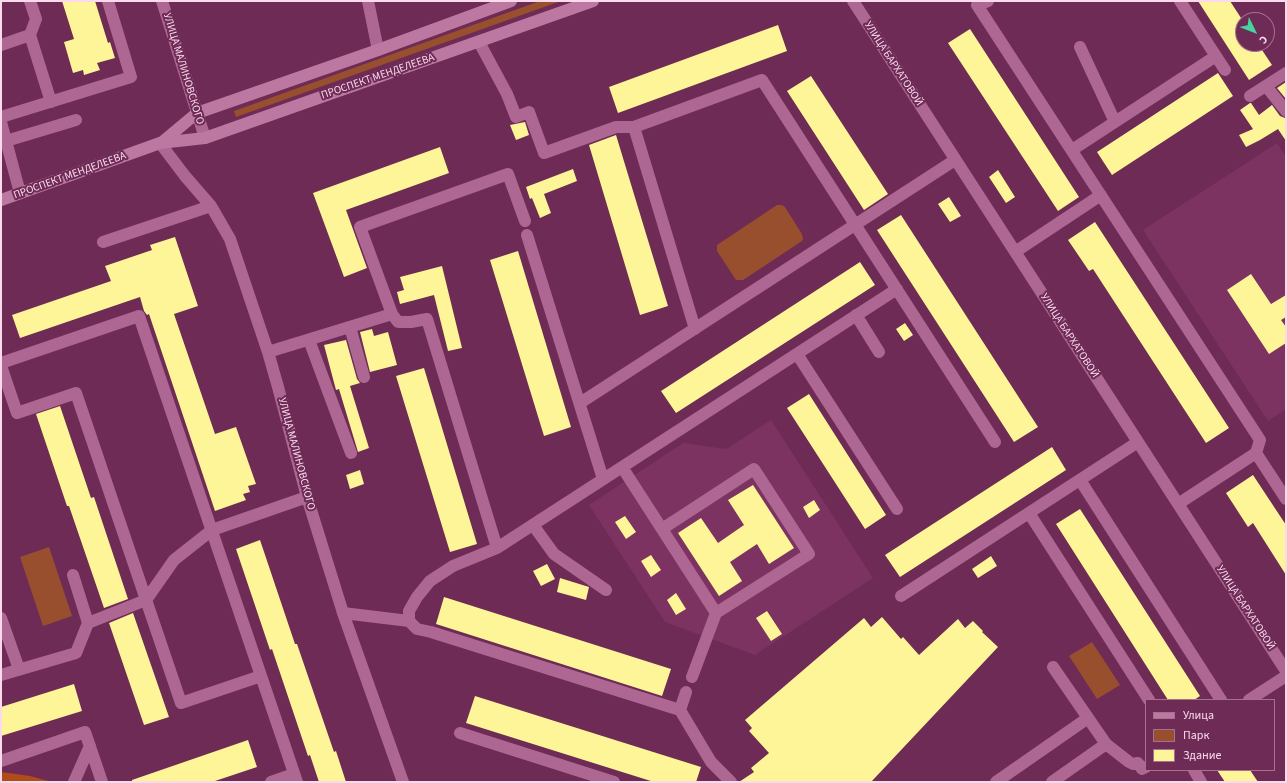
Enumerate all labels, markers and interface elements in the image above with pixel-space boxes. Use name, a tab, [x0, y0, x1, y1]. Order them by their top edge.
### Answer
street label: УЛИЦА МАЛИНОВСКОГО	[160, 12, 206, 126]
north arrow	[1235, 12, 1275, 52]
street label: УЛИЦА БАРХАТОВОЙ	[861, 19, 925, 109]
text: С	[1256, 32, 1271, 47]
street label: ПРОСПЕКТ МЕНДЕЛЕЕВА	[320, 51, 436, 103]
street label: ПРОСПЕКТ МЕНДЕЛЕЕВА	[12, 149, 128, 203]
street label: УЛИЦА БАРХАТОВОЙ	[1037, 291, 1101, 381]
street label: УЛИЦА МАЛИНОВСКОГО	[275, 396, 317, 512]
street label: УЛИЦА БАРХАТОВОЙ	[1213, 563, 1277, 653]
legend	[1145, 699, 1275, 771]
text: Улица	[1183, 707, 1214, 724]
text: Парк	[1183, 727, 1209, 744]
text: Здание	[1183, 747, 1222, 764]

